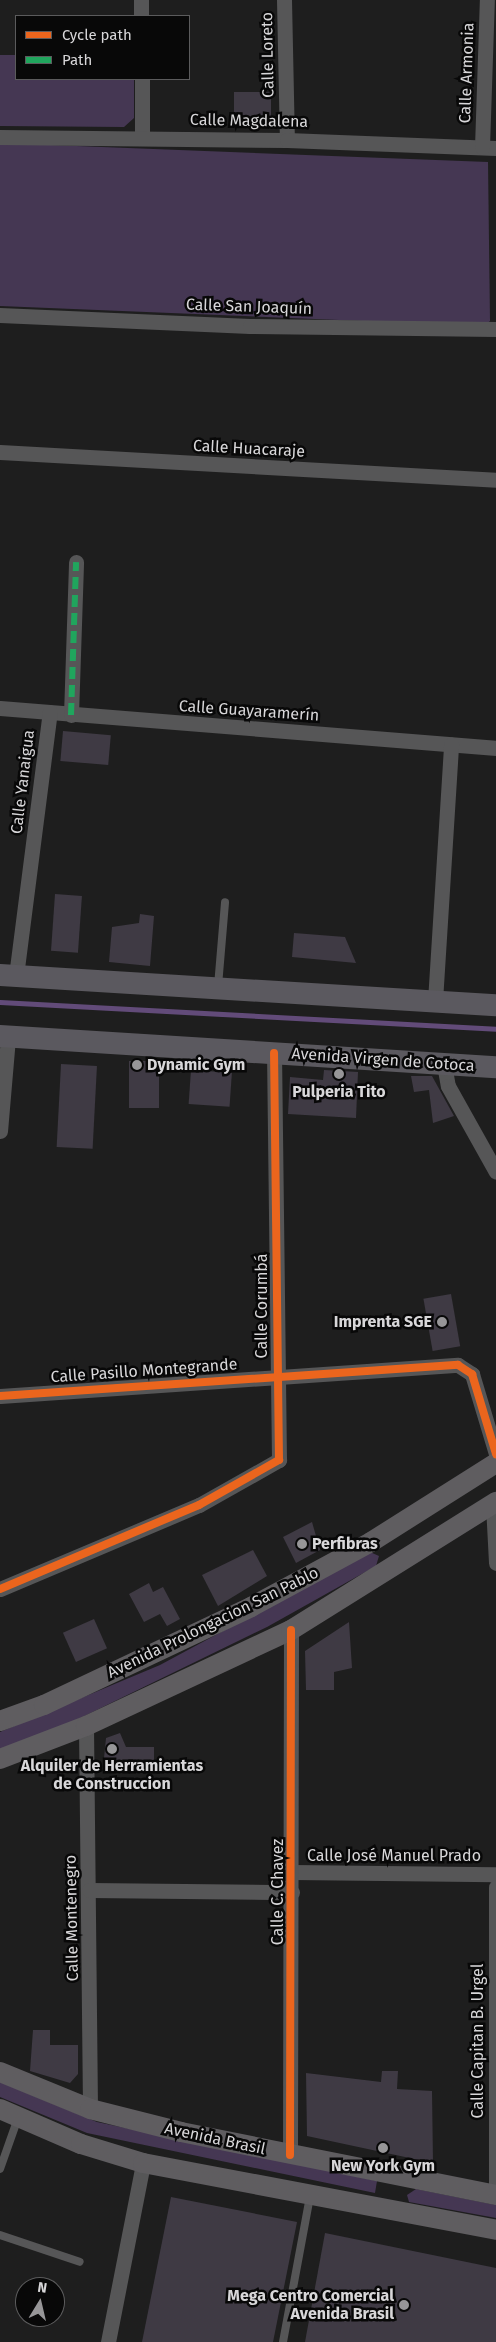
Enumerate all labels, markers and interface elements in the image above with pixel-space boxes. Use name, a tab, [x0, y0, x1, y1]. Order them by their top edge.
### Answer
street label: Calle Loreto	[258, 12, 278, 98]
legend	[15, 15, 190, 80]
street label: Calle Armonia	[456, 22, 478, 124]
text: Cycle path	[62, 26, 132, 44]
text: Path	[62, 51, 92, 69]
street label: Calle Magdalena	[190, 110, 308, 132]
street label: Calle San Joaquín	[186, 295, 312, 319]
street label: Calle Huacaraje	[193, 436, 305, 462]
street label: Calle Guayaramerín	[178, 697, 320, 725]
street label: Calle Yanaigua	[7, 729, 39, 835]
street label: Avenida Virgen de Cotoca	[291, 1044, 475, 1076]
place label: Dynamic Gym	[147, 1055, 245, 1075]
marker: Dynamic Gym	[131, 1059, 143, 1071]
marker: Pulperia Tito	[333, 1068, 345, 1080]
place label: Pulperia Tito	[292, 1082, 386, 1102]
street label: Calle Corumbá	[252, 1254, 272, 1358]
place label: Imprenta SGE	[334, 1312, 432, 1332]
marker: Imprenta SGE	[436, 1316, 448, 1328]
street label: Calle Pasillo Montegrande	[50, 1355, 238, 1387]
place label: Perfibras	[312, 1534, 378, 1554]
marker: Perfibras	[296, 1538, 308, 1550]
street label: Avenida Prolongacion San Pablo	[104, 1563, 322, 1683]
marker: Alquiler de Herramientas de Construccion	[106, 1743, 118, 1755]
place label: Alquiler de Herramientas de Construccion	[21, 1756, 203, 1794]
street label: Calle C. Chavez	[268, 1839, 288, 1945]
street label: Calle José Manuel Prado	[307, 1846, 481, 1866]
street label: Calle Montenegro	[61, 1855, 83, 1981]
street label: Calle Capitan B. Urgel	[468, 1964, 488, 2118]
street label: Avenida Brasil	[163, 2119, 267, 2159]
marker: New York Gym	[377, 2142, 389, 2154]
place label: New York Gym	[331, 2156, 435, 2176]
north arrow	[15, 2277, 65, 2327]
text: N	[36, 2279, 48, 2297]
place label: Mega Centro Comercial Avenida Brasil	[227, 2286, 394, 2324]
marker: Mega Centro Comercial Avenida Brasil	[398, 2299, 410, 2311]

